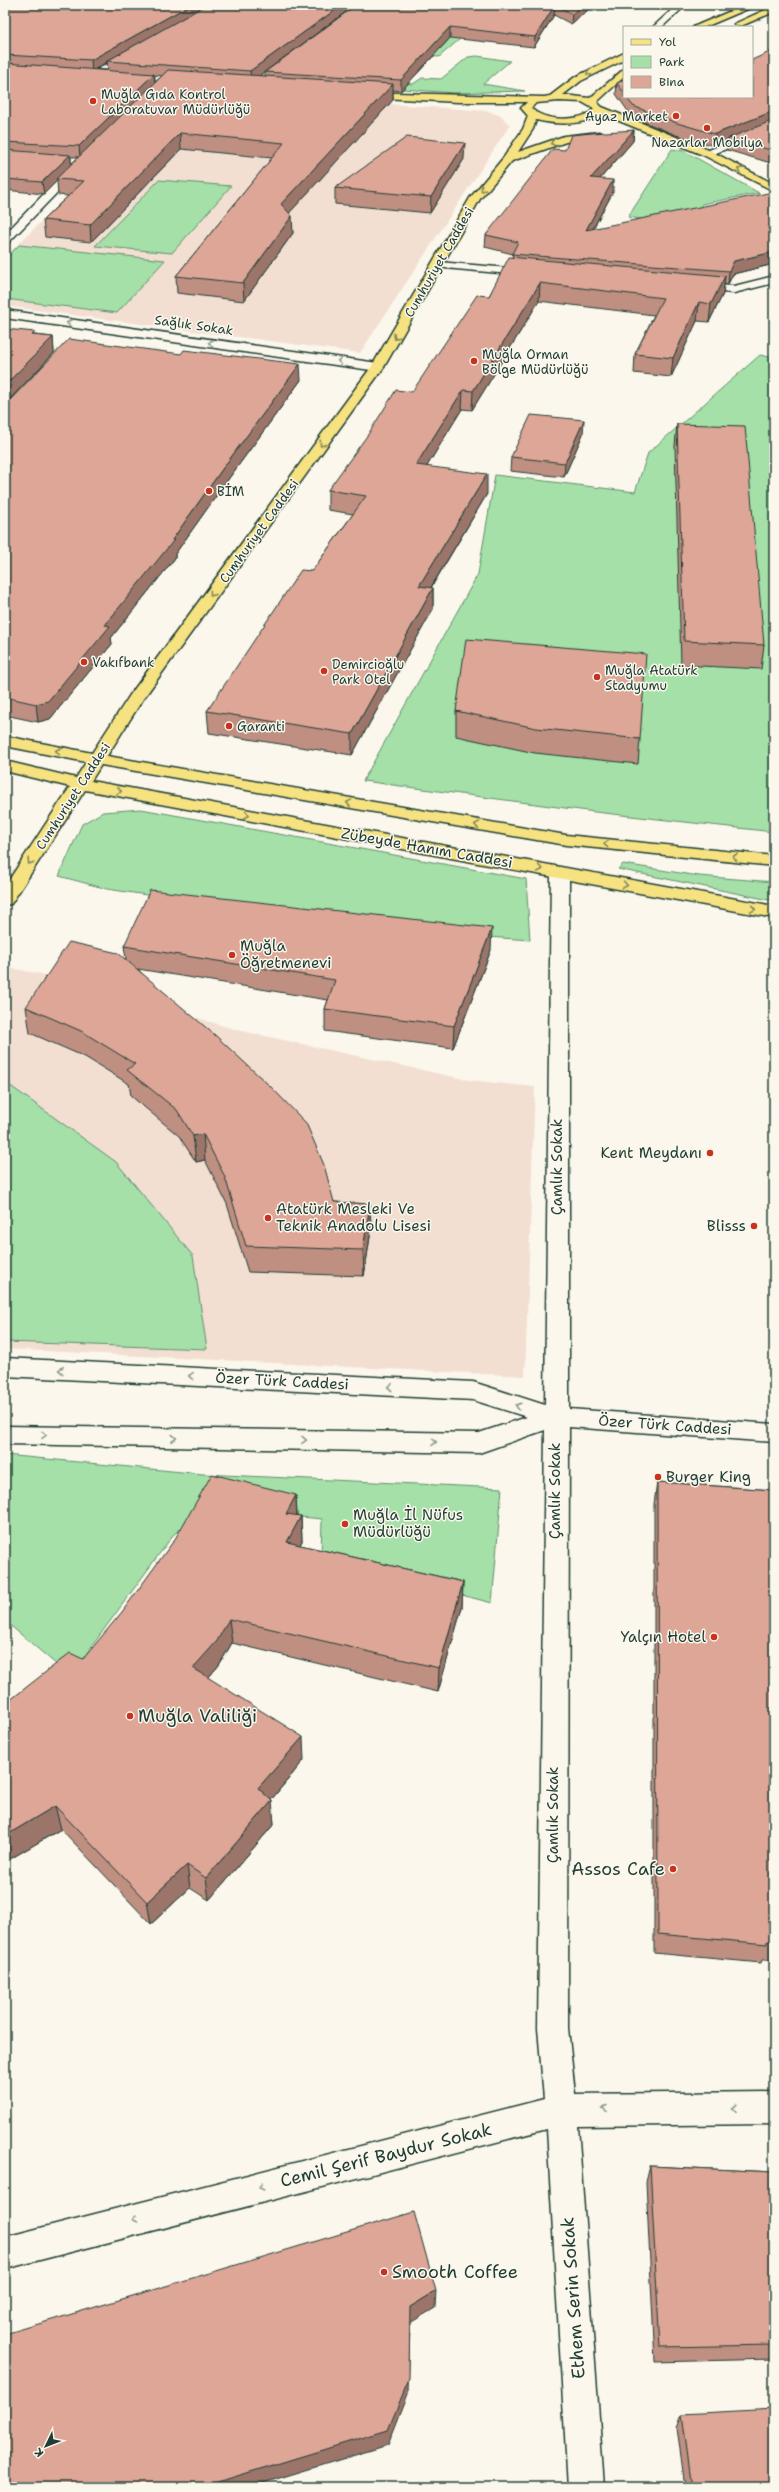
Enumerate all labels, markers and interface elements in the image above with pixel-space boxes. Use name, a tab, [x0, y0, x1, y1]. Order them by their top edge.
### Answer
legend	[623, 26, 753, 98]
text: Yol	[659, 34, 676, 50]
text: Park	[659, 54, 685, 70]
one-way arrow	[586, 69, 593, 76]
text: Bina	[659, 74, 685, 90]
place label: Muğla Gıda Kontrol Laboratuvar Müdürlüğü	[101, 86, 250, 118]
marker: Muğla Gıda Kontrol Laboratuvar Müdürlüğü	[88, 96, 98, 106]
place label: Ayaz Market	[585, 108, 668, 125]
marker: Ayaz Market	[671, 111, 681, 121]
marker: Nazarlar Mobilya	[702, 123, 712, 133]
place label: Nazarlar Mobilya	[651, 134, 763, 151]
one-way arrow	[549, 139, 556, 147]
one-way arrow	[736, 167, 744, 175]
one-way arrow	[481, 184, 488, 191]
street label: Cumhuriyet Caddesi	[400, 204, 478, 320]
street label: Sağlık Sokak	[153, 311, 235, 339]
one-way arrow	[66, 319, 72, 328]
one-way arrow	[393, 333, 401, 340]
one-way arrow	[208, 339, 214, 348]
place label: Muğla Orman Bölge Müdürlüğü	[482, 346, 589, 378]
marker: Muğla Orman Bölge Müdürlüğü	[469, 356, 479, 366]
one-way arrow	[337, 357, 343, 366]
one-way arrow	[320, 439, 327, 446]
street label: Cumhuriyet Caddesi	[215, 476, 303, 586]
place label: BİM	[217, 483, 245, 500]
marker: BİM	[204, 486, 214, 496]
one-way arrow	[210, 589, 217, 596]
place label: Vakıfbank	[92, 654, 154, 671]
place label: Demircioğlu Park Otel	[332, 656, 404, 688]
marker: Vakıfbank	[79, 657, 89, 667]
place label: Muğla Atatürk Stadyumu	[605, 662, 698, 694]
marker: Demircioğlu Park Otel	[319, 666, 329, 676]
marker: Muğla Atatürk Stadyumu	[592, 672, 602, 682]
place label: Garanti	[237, 718, 285, 735]
marker: Garanti	[224, 721, 234, 731]
street label: Cumhuriyet Caddesi	[32, 739, 114, 853]
one-way arrow	[55, 747, 61, 756]
one-way arrow	[116, 786, 122, 795]
one-way arrow	[346, 799, 352, 808]
one-way arrow	[244, 810, 250, 819]
one-way arrow	[474, 821, 480, 830]
street label: Zübeyde Hanım Caddesi	[340, 823, 514, 873]
one-way arrow	[603, 840, 609, 849]
one-way arrow	[732, 853, 738, 862]
one-way arrow	[27, 858, 35, 865]
one-way arrow	[537, 864, 543, 873]
one-way arrow	[622, 880, 629, 889]
one-way arrow	[750, 904, 756, 912]
place label: Muğla Öğretmenevi	[240, 936, 331, 973]
marker: Muğla Öğretmenevi	[227, 950, 237, 960]
street label: Çamlık Sokak	[547, 1119, 567, 1215]
place label: Kent Meydanı	[600, 1143, 702, 1163]
marker: Kent Meydanı	[705, 1148, 715, 1158]
place label: Atatürk Mesleki Ve Teknik Anadolu Lisesi	[276, 1199, 431, 1236]
marker: Atatürk Mesleki Ve Teknik Anadolu Lisesi	[263, 1213, 273, 1223]
place label: Blisss	[707, 1216, 746, 1236]
marker: Blisss	[749, 1221, 759, 1231]
one-way arrow	[58, 1365, 64, 1374]
street label: Özer Türk Caddesi	[215, 1368, 349, 1394]
one-way arrow	[188, 1372, 194, 1381]
one-way arrow	[387, 1383, 393, 1391]
one-way arrow	[515, 1402, 522, 1411]
street label: Özer Türk Caddesi	[598, 1410, 732, 1440]
one-way arrow	[41, 1431, 47, 1439]
one-way arrow	[171, 1433, 177, 1442]
one-way arrow	[301, 1436, 307, 1444]
one-way arrow	[431, 1438, 437, 1446]
street label: Çamlık Sokak	[545, 1443, 565, 1539]
place label: Burger King	[666, 1467, 751, 1487]
marker: Burger King	[653, 1472, 663, 1482]
place label: Muğla İl Nüfus Müdürlüğü	[353, 1505, 463, 1542]
marker: Muğla İl Nüfus Müdürlüğü	[340, 1519, 350, 1529]
place label: Yalçın Hotel	[621, 1627, 706, 1647]
marker: Yalçın Hotel	[709, 1632, 719, 1642]
place label: Muğla Valiliği	[138, 1704, 257, 1728]
marker: Muğla Valiliği	[125, 1711, 135, 1721]
street label: Çamlık Sokak	[543, 1767, 563, 1863]
place label: Assos Cafe	[571, 1857, 665, 1881]
marker: Assos Cafe	[668, 1864, 678, 1874]
one-way arrow	[732, 2104, 738, 2112]
one-way arrow	[602, 2105, 608, 2113]
street label: Cemil Şerif Baydur Sokak	[278, 2117, 494, 2193]
one-way arrow	[258, 2182, 265, 2191]
one-way arrow	[132, 2214, 139, 2223]
street label: Ethem Serin Sokak	[555, 2216, 591, 2380]
place label: Smooth Coffee	[392, 2260, 518, 2284]
marker: Smooth Coffee	[379, 2267, 389, 2277]
north arrow	[26, 2426, 66, 2466]
text: K	[31, 2444, 47, 2460]

